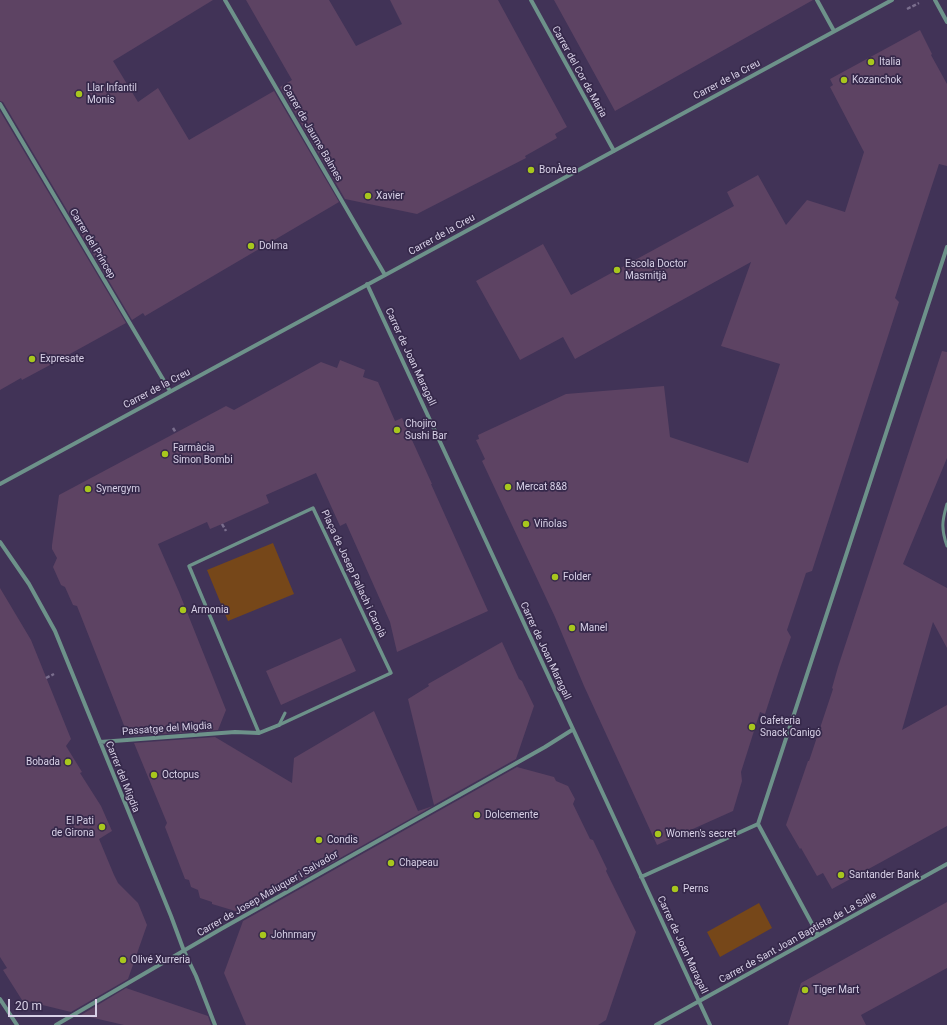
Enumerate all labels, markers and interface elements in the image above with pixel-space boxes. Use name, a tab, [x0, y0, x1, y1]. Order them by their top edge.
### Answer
street label: Carrer del Cor de Maria	[549, 24, 609, 120]
place label: Italia	[879, 56, 901, 68]
street label: Carrer de la Creu	[691, 57, 763, 103]
marker: Italia	[866, 57, 876, 67]
place label: Kozanchok	[852, 74, 901, 86]
marker: Kozanchok	[839, 75, 849, 85]
place label: Llar Infantil Monis	[87, 82, 137, 106]
street label: Carrer de Jaume Balmes	[279, 83, 345, 183]
marker: Llar Infantil Monis	[74, 89, 84, 99]
place label: BonÀrea	[539, 164, 577, 176]
marker: BonÀrea	[526, 165, 536, 175]
place label: Xavier	[376, 190, 404, 202]
marker: Xavier	[363, 191, 373, 201]
street label: Carrer del Príncep	[66, 207, 118, 281]
street label: Carrer de la Creu	[407, 212, 477, 258]
place label: Dolma	[259, 240, 288, 252]
marker: Dolma	[246, 241, 256, 251]
place label: Escola Doctor Masmitjà	[625, 258, 687, 282]
marker: Escola Doctor Masmitjà	[612, 265, 622, 275]
street label: Carrer de Joan Maragall	[382, 306, 438, 408]
place label: Expresate	[40, 353, 84, 365]
marker: Expresate	[27, 354, 37, 364]
street label: Carrer de la Creu	[121, 366, 193, 412]
place label: Chojiro Sushi Bar	[405, 418, 447, 442]
marker: Chojiro Sushi Bar	[392, 425, 402, 435]
place label: Farmàcia Simon Bombi	[173, 442, 233, 466]
marker: Farmàcia Simon Bombi	[160, 449, 170, 459]
place label: Mercat 8&8	[516, 481, 567, 493]
marker: Mercat 8&8	[503, 482, 513, 492]
place label: Synergym	[96, 483, 140, 495]
marker: Synergym	[83, 484, 93, 494]
street label: Plaça de Josep Pallach i Carolà	[318, 508, 388, 640]
place label: Viñolas	[534, 518, 567, 530]
marker: Viñolas	[521, 519, 531, 529]
place label: Folder	[563, 571, 591, 583]
marker: Folder	[550, 572, 560, 582]
street label: Carrer de Joan Maragall	[517, 600, 573, 702]
place label: Armonia	[191, 604, 229, 616]
marker: Armonia	[178, 605, 188, 615]
place label: Manel	[580, 622, 607, 634]
marker: Manel	[567, 623, 577, 633]
place label: Cafeteria Snack Canigó	[760, 715, 821, 738]
street label: Passatge del Migdia	[122, 720, 212, 738]
marker: Cafeteria Snack Canigó	[747, 722, 757, 732]
street label: Carrer del Migdia	[102, 740, 142, 814]
place label: Bobada	[26, 756, 60, 768]
marker: Bobada	[63, 757, 73, 767]
place label: Octopus	[162, 769, 199, 781]
marker: Octopus	[149, 770, 159, 780]
place label: Dolcemente	[485, 809, 538, 821]
marker: Dolcemente	[472, 810, 482, 820]
place label: El Pati de Girona	[51, 815, 94, 838]
marker: El Pati de Girona	[97, 822, 107, 832]
place label: Women's secret	[666, 828, 736, 840]
marker: Women's secret	[653, 829, 663, 839]
place label: Condis	[327, 834, 358, 846]
marker: Condis	[314, 835, 324, 845]
street label: Carrer de Josep Maluquer i Salvador	[195, 849, 341, 939]
place label: Chapeau	[399, 857, 438, 869]
marker: Chapeau	[386, 858, 396, 868]
place label: Santander Bank	[849, 869, 919, 881]
marker: Santander Bank	[836, 870, 846, 880]
place label: Perns	[683, 883, 709, 895]
marker: Perns	[670, 884, 680, 894]
street label: Carrer de Sant Joan Baptista de La Salle	[717, 890, 879, 986]
street label: Carrer de Joan Maragall	[654, 894, 710, 996]
place label: Johnmary	[271, 929, 316, 941]
marker: Johnmary	[258, 930, 268, 940]
place label: Olivé Xurreria	[131, 954, 190, 966]
marker: Olivé Xurreria	[118, 955, 128, 965]
place label: Tiger Mart	[813, 984, 859, 996]
marker: Tiger Mart	[800, 985, 810, 995]
scale bar	[10, 991, 99, 1017]
text: 20 m	[15, 999, 42, 1013]

